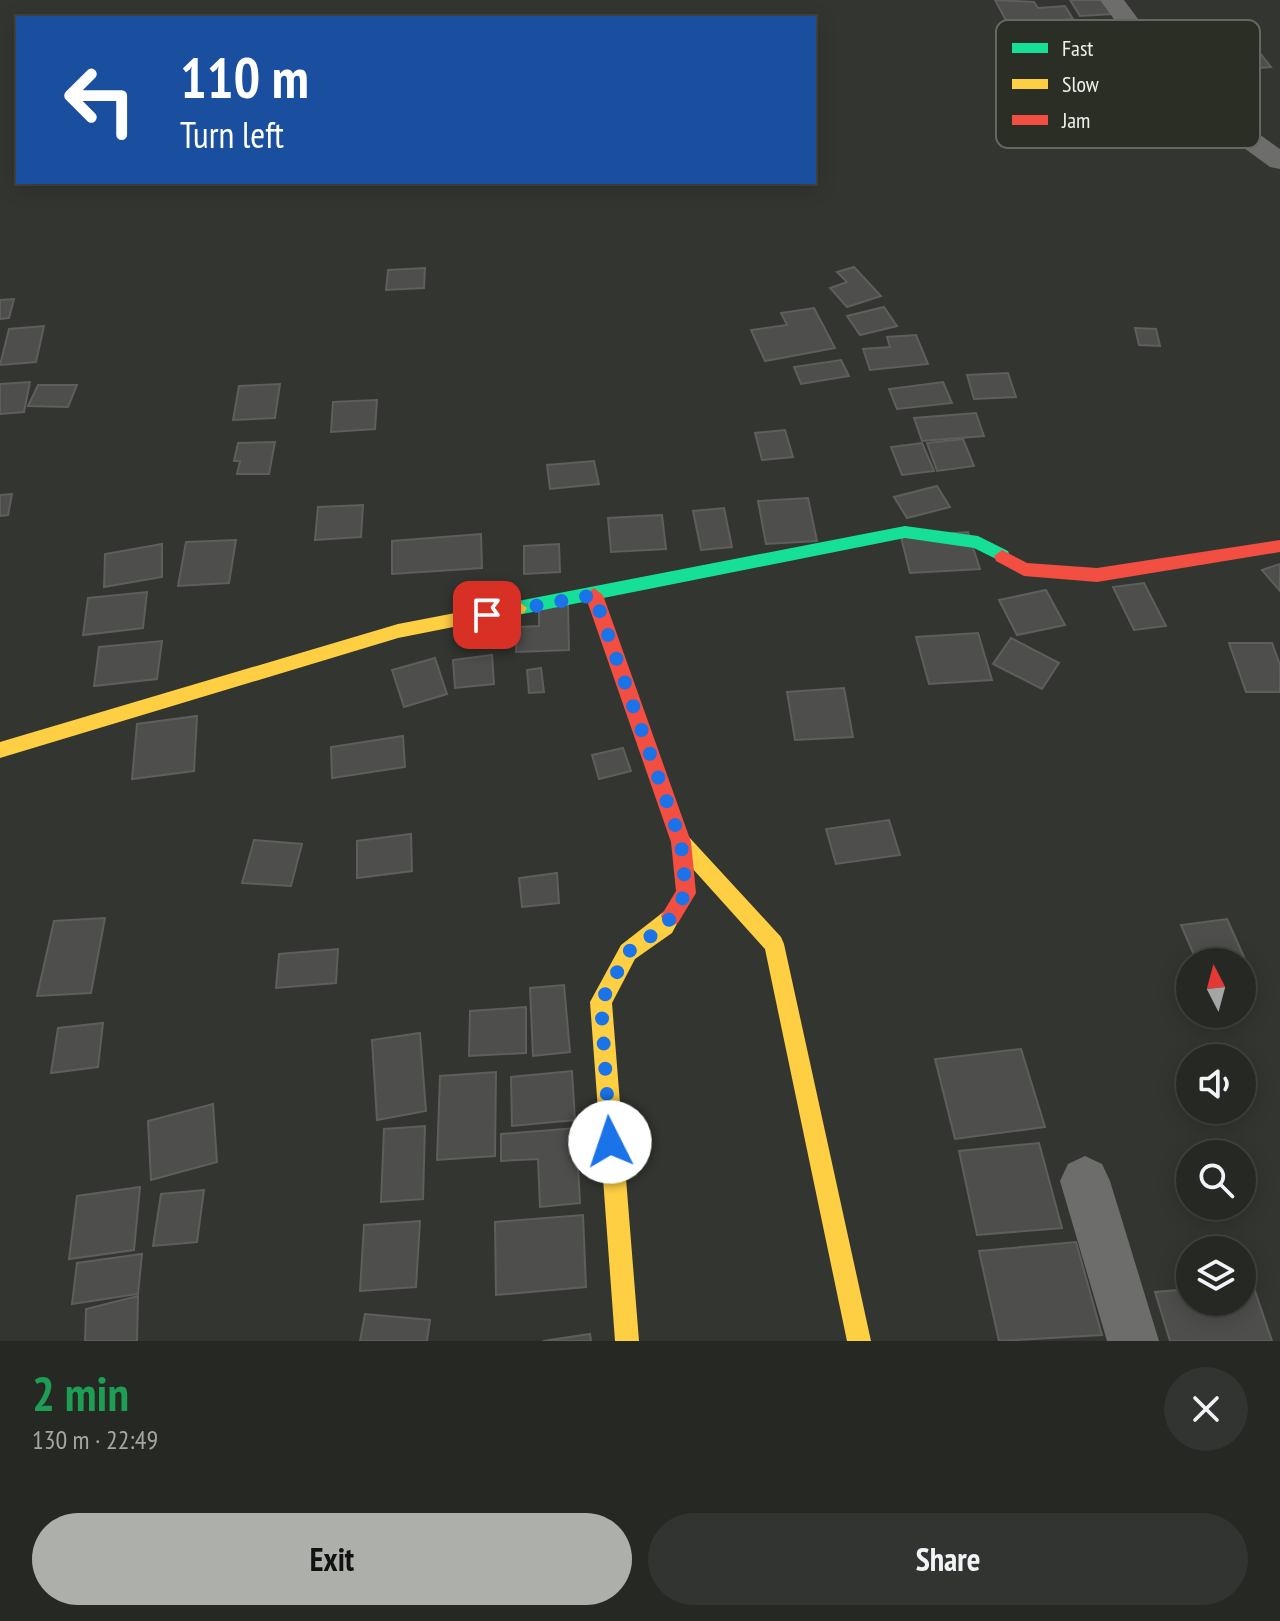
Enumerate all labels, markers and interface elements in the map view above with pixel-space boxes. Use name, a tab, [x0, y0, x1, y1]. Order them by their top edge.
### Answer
legend	[996, 20, 1260, 148]
text: Fast	[1062, 34, 1093, 62]
text: 110 m	[180, 41, 309, 113]
icon: left	[48, 48, 152, 152]
text: Slow	[1062, 70, 1099, 98]
text: Jam	[1061, 106, 1090, 134]
text: Turn left	[180, 111, 284, 158]
pin	[453, 581, 521, 649]
icon: arrive	[465, 593, 509, 637]
north arrow	[1176, 948, 1256, 1028]
map controls	[1176, 948, 1256, 1316]
button: sound	[1176, 1044, 1256, 1124]
position arrow	[568, 1100, 652, 1184]
button: search	[1176, 1140, 1256, 1220]
button: layers	[1176, 1236, 1256, 1316]
text: 2 min	[32, 1362, 129, 1424]
button: close	[1164, 1367, 1248, 1451]
text: 130 m · 22:49	[32, 1423, 158, 1456]
button: Exit	[32, 1513, 632, 1605]
button: Share	[648, 1513, 1248, 1605]

